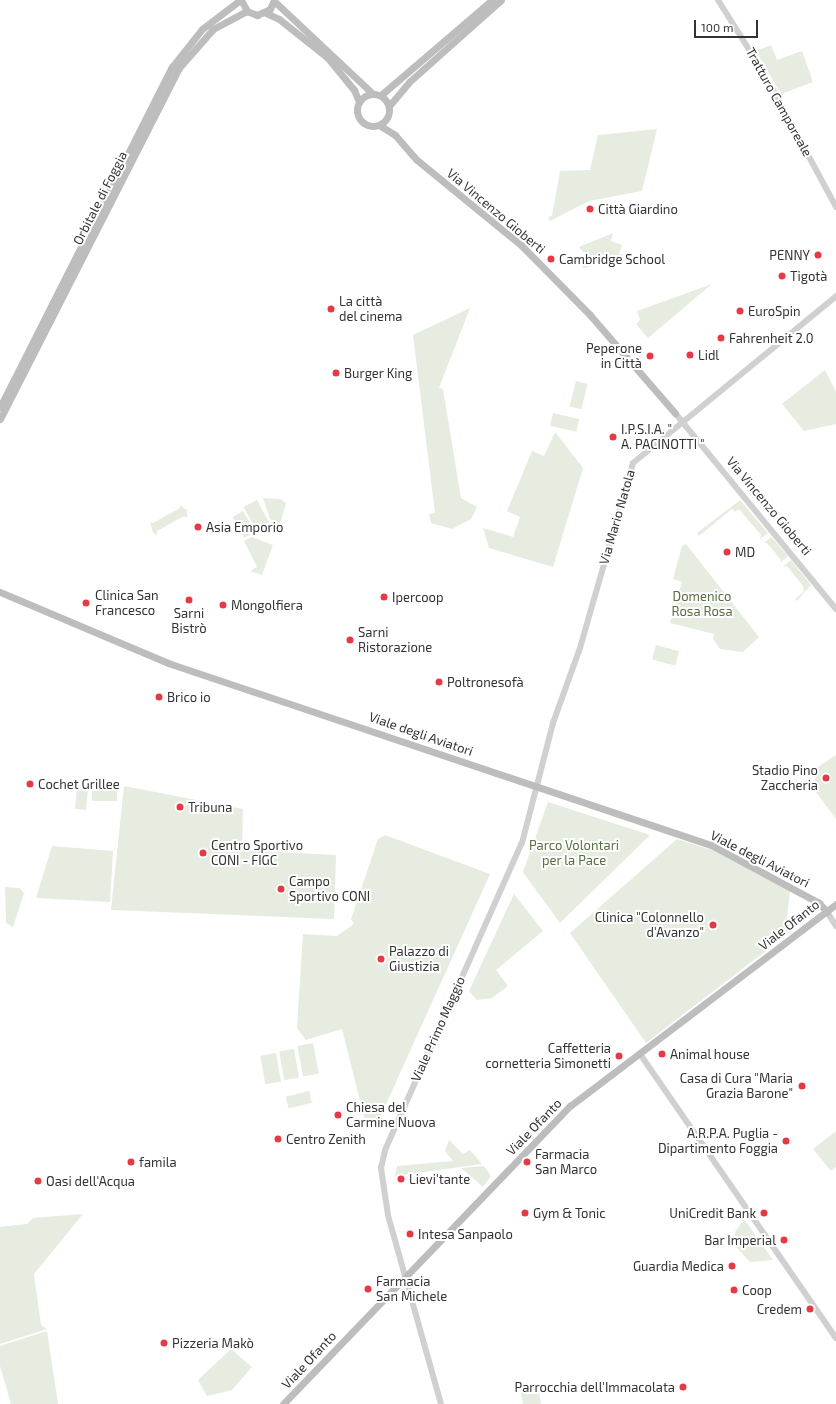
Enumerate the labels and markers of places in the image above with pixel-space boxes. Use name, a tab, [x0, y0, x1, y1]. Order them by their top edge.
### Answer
place label: Città Giardino	[598, 201, 678, 217]
marker: Città Giardino	[585, 204, 595, 214]
place label: PENNY	[769, 247, 810, 263]
marker: PENNY	[813, 250, 823, 260]
place label: Cambridge School	[559, 251, 665, 267]
marker: Cambridge School	[546, 254, 556, 264]
place label: Tigotà	[790, 268, 827, 284]
marker: Tigotà	[777, 271, 787, 281]
place label: La città del cinema	[339, 294, 403, 325]
place label: EuroSpin	[748, 303, 801, 319]
marker: La città del cinema	[326, 304, 336, 314]
marker: EuroSpin	[735, 306, 745, 316]
place label: Fahrenheit 2.0	[729, 330, 814, 346]
marker: Fahrenheit 2.0	[716, 333, 726, 343]
place label: Peperone in Città	[586, 341, 642, 372]
place label: Lidl	[698, 347, 719, 363]
marker: Lidl	[685, 350, 695, 360]
marker: Peperone in Città	[645, 351, 655, 361]
place label: Burger King	[344, 365, 413, 381]
marker: Burger King	[331, 368, 341, 378]
place label: I.P.S.I.A. " A. PACINOTTI "	[621, 422, 705, 453]
marker: I.P.S.I.A. " A. PACINOTTI "	[608, 432, 618, 442]
place label: Asia Emporio	[206, 519, 283, 535]
marker: Asia Emporio	[193, 522, 203, 532]
place label: MD	[735, 544, 755, 560]
marker: MD	[722, 547, 732, 557]
place label: Clinica San Francesco	[95, 588, 159, 619]
place label: Ipercoop	[392, 589, 444, 605]
marker: Ipercoop	[379, 592, 389, 602]
marker: Sarni Bistrò	[184, 595, 194, 605]
marker: Clinica San Francesco	[80, 597, 92, 609]
place label: Mongolfiera	[231, 597, 303, 613]
marker: Mongolfiera	[218, 600, 228, 610]
place label: Sarni Bistrò	[171, 606, 207, 637]
place label: Sarni Ristorazione	[358, 625, 432, 656]
marker: Sarni Ristorazione	[345, 635, 355, 645]
place label: Poltronesofà	[447, 674, 524, 690]
marker: Poltronesofà	[434, 677, 444, 687]
place label: Brico io	[167, 689, 211, 705]
marker: Brico io	[154, 692, 164, 702]
place label: Stadio Pino Zaccheria	[752, 763, 818, 794]
marker: Stadio Pino Zaccheria	[821, 773, 831, 783]
place label: Cochet Grillee	[38, 776, 120, 792]
marker: Cochet Grillee	[25, 779, 35, 789]
place label: Tribuna	[188, 799, 232, 815]
marker: Tribuna	[175, 802, 185, 812]
place label: Centro Sportivo CONI - FIGC	[211, 838, 303, 869]
marker: Centro Sportivo CONI - FIGC	[198, 848, 208, 858]
place label: Campo Sportivo CONI	[289, 874, 370, 905]
marker: Campo Sportivo CONI	[276, 884, 286, 894]
place label: Clinica "Colonnello d'Avanzo"	[595, 910, 704, 941]
marker: Clinica "Colonnello d'Avanzo"	[707, 919, 719, 931]
place label: Palazzo di Giustizia	[389, 944, 449, 975]
marker: Palazzo di Giustizia	[376, 954, 386, 964]
place label: Caffetteria cornetteria Simonetti	[485, 1041, 611, 1072]
place label: Animal house	[670, 1046, 750, 1062]
marker: Animal house	[657, 1049, 667, 1059]
marker: Caffetteria cornetteria Simonetti	[614, 1051, 624, 1061]
place label: Casa di Cura "Maria Grazia Barone"	[679, 1071, 793, 1102]
marker: Casa di Cura "Maria Grazia Barone"	[796, 1080, 808, 1092]
place label: Chiesa del Carmine Nuova	[346, 1100, 436, 1131]
marker: Chiesa del Carmine Nuova	[333, 1110, 343, 1120]
place label: A.R.P.A. Puglia - Dipartimento Foggia	[658, 1126, 778, 1157]
place label: Centro Zenith	[286, 1131, 366, 1147]
marker: Centro Zenith	[273, 1134, 283, 1144]
marker: A.R.P.A. Puglia - Dipartimento Foggia	[781, 1136, 791, 1146]
place label: Farmacia San Marco	[535, 1147, 597, 1178]
place label: famila	[139, 1154, 177, 1170]
marker: famila	[126, 1157, 136, 1167]
marker: Farmacia San Marco	[522, 1157, 532, 1167]
place label: Lievi'tante	[409, 1171, 470, 1187]
place label: Oasi dell'Acqua	[46, 1173, 135, 1189]
marker: Lievi'tante	[396, 1174, 406, 1184]
marker: Oasi dell'Acqua	[33, 1176, 43, 1186]
place label: Gym & Tonic	[533, 1205, 606, 1221]
place label: UniCredit Bank	[669, 1205, 756, 1221]
marker: Gym & Tonic	[520, 1208, 530, 1218]
marker: UniCredit Bank	[759, 1208, 769, 1218]
place label: Intesa Sanpaolo	[418, 1226, 513, 1242]
marker: Intesa Sanpaolo	[405, 1229, 415, 1239]
place label: Bar Imperial	[704, 1232, 776, 1248]
marker: Bar Imperial	[779, 1235, 789, 1245]
place label: Guardia Medica	[633, 1258, 724, 1274]
marker: Guardia Medica	[727, 1261, 737, 1271]
place label: Farmacia San Michele	[376, 1274, 447, 1305]
place label: Coop	[742, 1282, 772, 1298]
marker: Farmacia San Michele	[363, 1284, 373, 1294]
marker: Coop	[729, 1285, 739, 1295]
place label: Credem	[757, 1301, 802, 1317]
marker: Credem	[805, 1304, 815, 1314]
place label: Pizzeria Makò	[172, 1335, 254, 1351]
marker: Pizzeria Makò	[159, 1338, 169, 1348]
place label: Parrocchia dell'Immacolata	[515, 1379, 675, 1395]
marker: Parrocchia dell'Immacolata	[678, 1382, 688, 1392]

